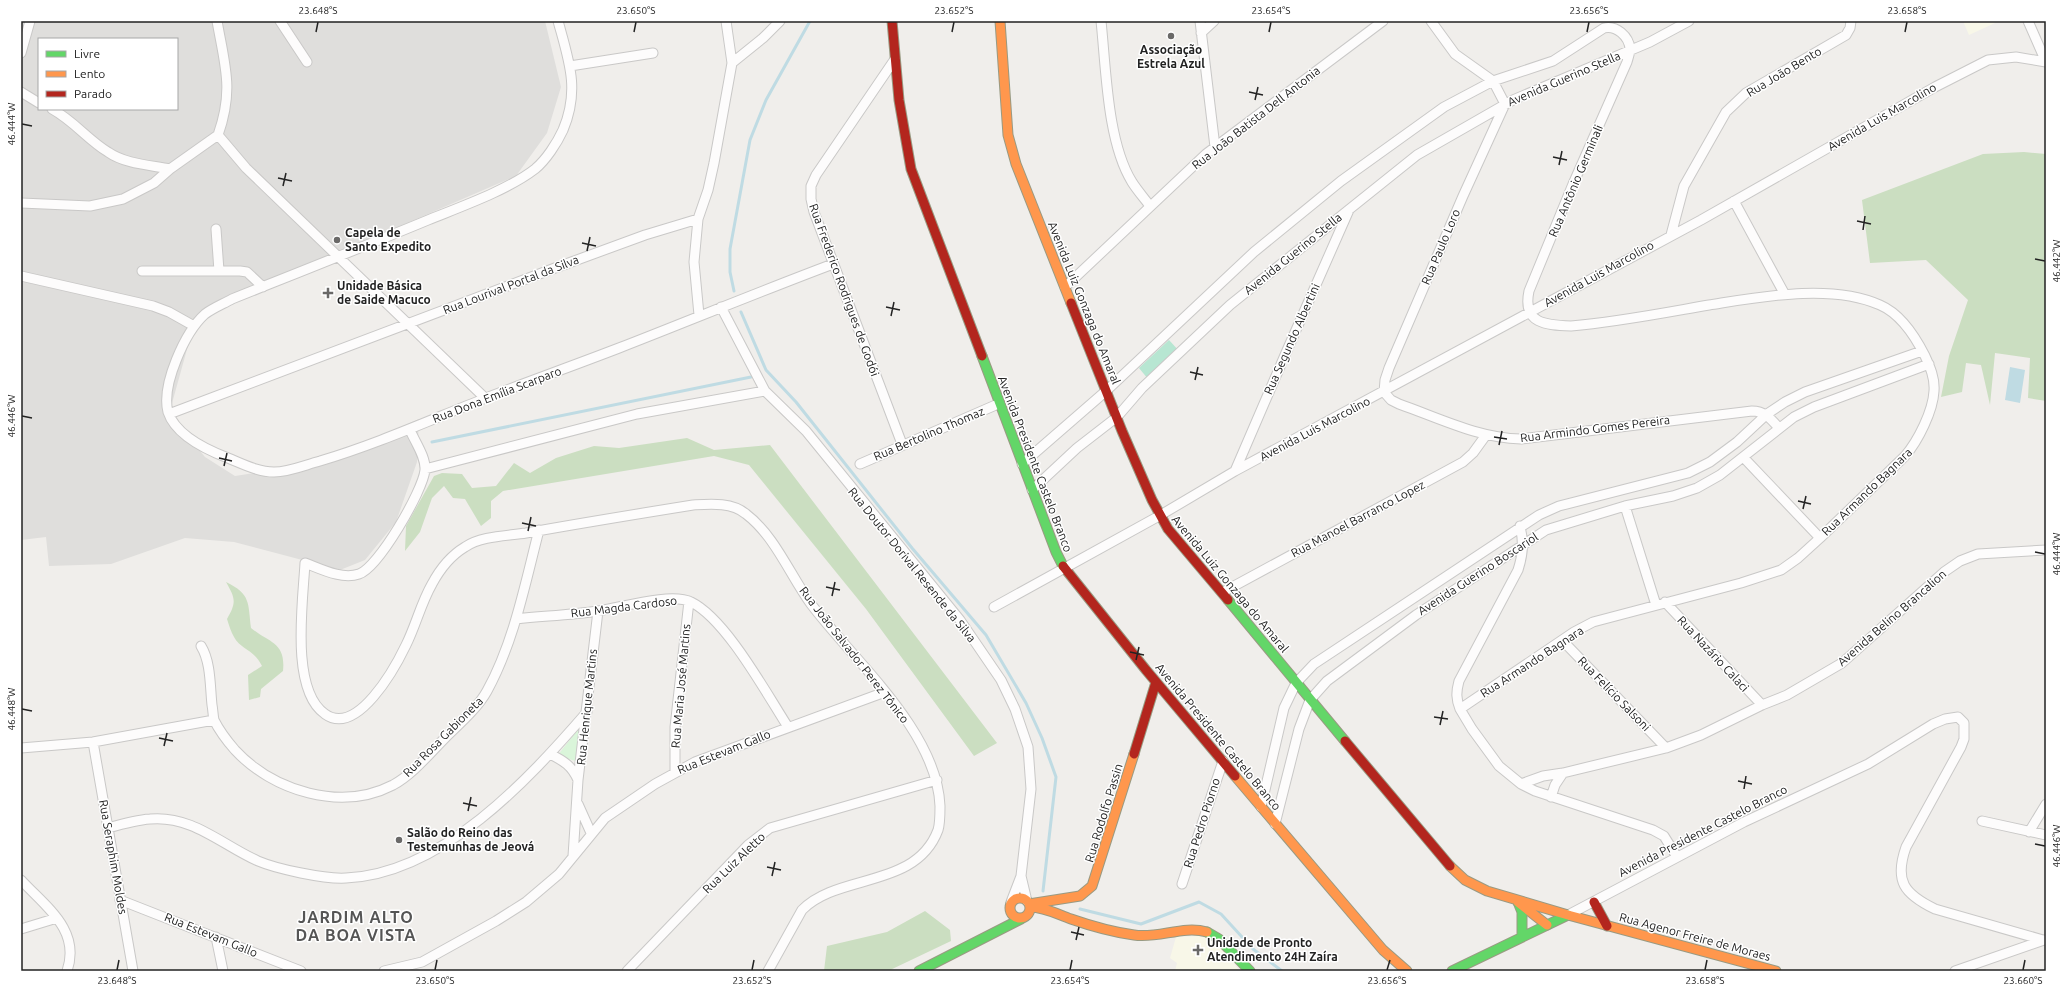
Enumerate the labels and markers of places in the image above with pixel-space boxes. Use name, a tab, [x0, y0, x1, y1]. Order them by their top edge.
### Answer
marker: Associação Estrela Azul	[1166, 31, 1176, 41]
place label: Associação Estrela Azul	[1137, 43, 1205, 70]
place label: Capela de Santo Expedito	[345, 226, 431, 253]
marker: Capela de Santo Expedito	[332, 235, 342, 245]
place label: Unidade Básica de Saide Macuco	[337, 279, 431, 306]
marker: Unidade Básica de Saide Macuco	[322, 287, 334, 299]
place label: Salão do Reino das Testemunhas de Jeová	[407, 826, 534, 853]
marker: Salão do Reino das Testemunhas de Jeová	[394, 835, 404, 845]
place label: Unidade de Pronto Atendimento 24H Zaíra	[1207, 936, 1338, 963]
marker: Unidade de Pronto Atendimento 24H Zaíra	[1192, 944, 1204, 956]

